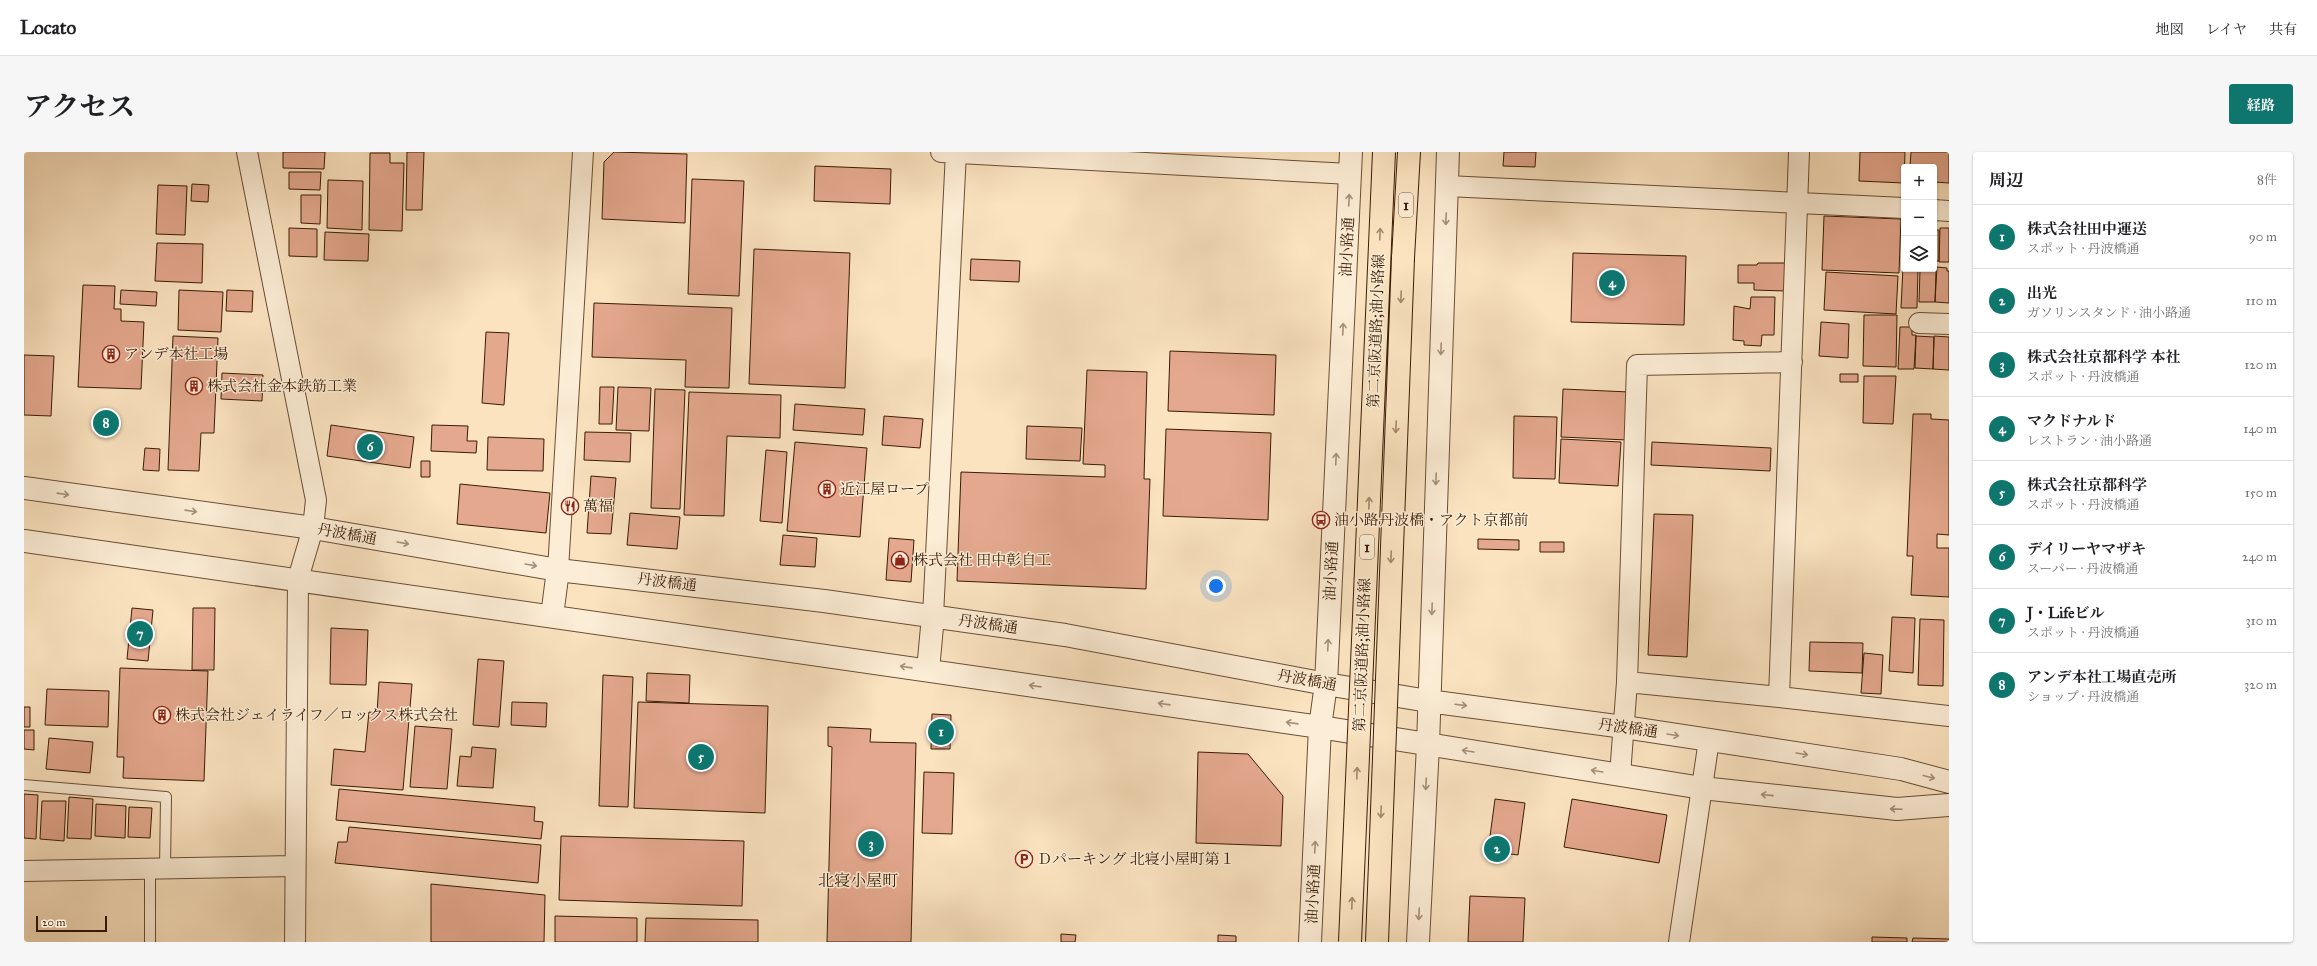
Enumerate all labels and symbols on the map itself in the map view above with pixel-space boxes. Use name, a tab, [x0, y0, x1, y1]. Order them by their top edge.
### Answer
road number: 1	[1399, 193, 1413, 217]
one-way arrow	[1345, 194, 1353, 207]
one-way arrow	[1442, 212, 1450, 225]
street label: 油小路通	[1336, 217, 1358, 277]
one-way arrow	[1376, 228, 1384, 241]
street label: 第二京阪道路;油小路線	[1364, 254, 1388, 408]
pin: 4	[1599, 268, 1625, 298]
one-way arrow	[1397, 290, 1405, 303]
one-way arrow	[1339, 323, 1346, 336]
one-way arrow	[1437, 342, 1445, 355]
building icon: アンデ本社工場	[101, 344, 121, 364]
place label: アンデ本社工場	[124, 345, 228, 363]
building icon: 株式会社金本鉄筋工業	[184, 376, 204, 396]
place label: 株式会社金本鉄筋工業	[207, 377, 357, 395]
pin: 8	[93, 408, 119, 438]
one-way arrow	[1393, 420, 1400, 433]
pin: 6	[357, 432, 383, 462]
one-way arrow	[1333, 453, 1340, 466]
one-way arrow	[1433, 472, 1440, 485]
building icon: 近江屋ロープ	[817, 479, 837, 499]
place label: 近江屋ロープ	[840, 480, 929, 498]
one-way arrow	[56, 490, 69, 498]
restaurant icon: 萬福	[560, 496, 580, 516]
place label: 萬福	[583, 497, 613, 515]
one-way arrow	[1365, 497, 1372, 510]
one-way arrow	[184, 507, 197, 515]
bus stop icon: 油小路丹波橋・アクト京都前	[1311, 510, 1331, 530]
place label: 油小路丹波橋・アクト京都前	[1334, 511, 1529, 529]
street label: 丹波橋通	[316, 520, 378, 548]
road number: 1	[1360, 535, 1374, 559]
one-way arrow	[396, 540, 409, 548]
street label: 油小路通	[1320, 541, 1342, 601]
shop icon: 株式会社 田中彰自工	[890, 550, 910, 570]
one-way arrow	[1388, 550, 1395, 563]
place label: 株式会社 田中彰自工	[913, 551, 1051, 569]
one-way arrow	[524, 561, 537, 569]
street label: 丹波橋通	[636, 569, 698, 595]
your location	[1206, 576, 1226, 596]
street label: 第二京阪道路;油小路線	[1350, 578, 1374, 732]
one-way arrow	[1428, 602, 1435, 615]
street label: 丹波橋通	[957, 611, 1019, 637]
pin: 7	[127, 619, 153, 649]
one-way arrow	[1324, 639, 1331, 652]
one-way arrow	[900, 663, 913, 671]
street label: 丹波橋通	[1276, 666, 1338, 694]
one-way arrow	[1029, 682, 1042, 690]
one-way arrow	[1158, 700, 1171, 708]
one-way arrow	[1454, 701, 1467, 709]
building icon: 株式会社ジェイライフ／ロックス株式会社	[152, 705, 172, 725]
place label: 株式会社ジェイライフ／ロックス株式会社	[175, 706, 458, 724]
street label: 丹波橋通	[1597, 715, 1659, 741]
pin: 1	[928, 717, 954, 747]
one-way arrow	[1286, 719, 1299, 727]
one-way arrow	[1666, 731, 1679, 739]
pin: 5	[688, 742, 714, 772]
one-way arrow	[1462, 747, 1475, 755]
one-way arrow	[1795, 750, 1808, 758]
one-way arrow	[1353, 767, 1361, 780]
one-way arrow	[1591, 767, 1604, 775]
one-way arrow	[1923, 773, 1936, 781]
one-way arrow	[1422, 777, 1429, 790]
one-way arrow	[1761, 791, 1774, 799]
one-way arrow	[1378, 805, 1385, 818]
one-way arrow	[1890, 805, 1903, 812]
pin: 3	[858, 829, 884, 859]
pin: 2	[1484, 834, 1510, 864]
one-way arrow	[1311, 841, 1318, 854]
parking icon: Ｄパーキング 北寝小屋町第１	[1014, 849, 1034, 869]
place label: Ｄパーキング 北寝小屋町第１	[1037, 850, 1235, 868]
street label: 油小路通	[1302, 864, 1324, 924]
district label: 北寝小屋町	[818, 871, 898, 890]
one-way arrow	[1348, 897, 1355, 910]
one-way arrow	[1416, 907, 1423, 920]
scale bar	[36, 914, 107, 933]

